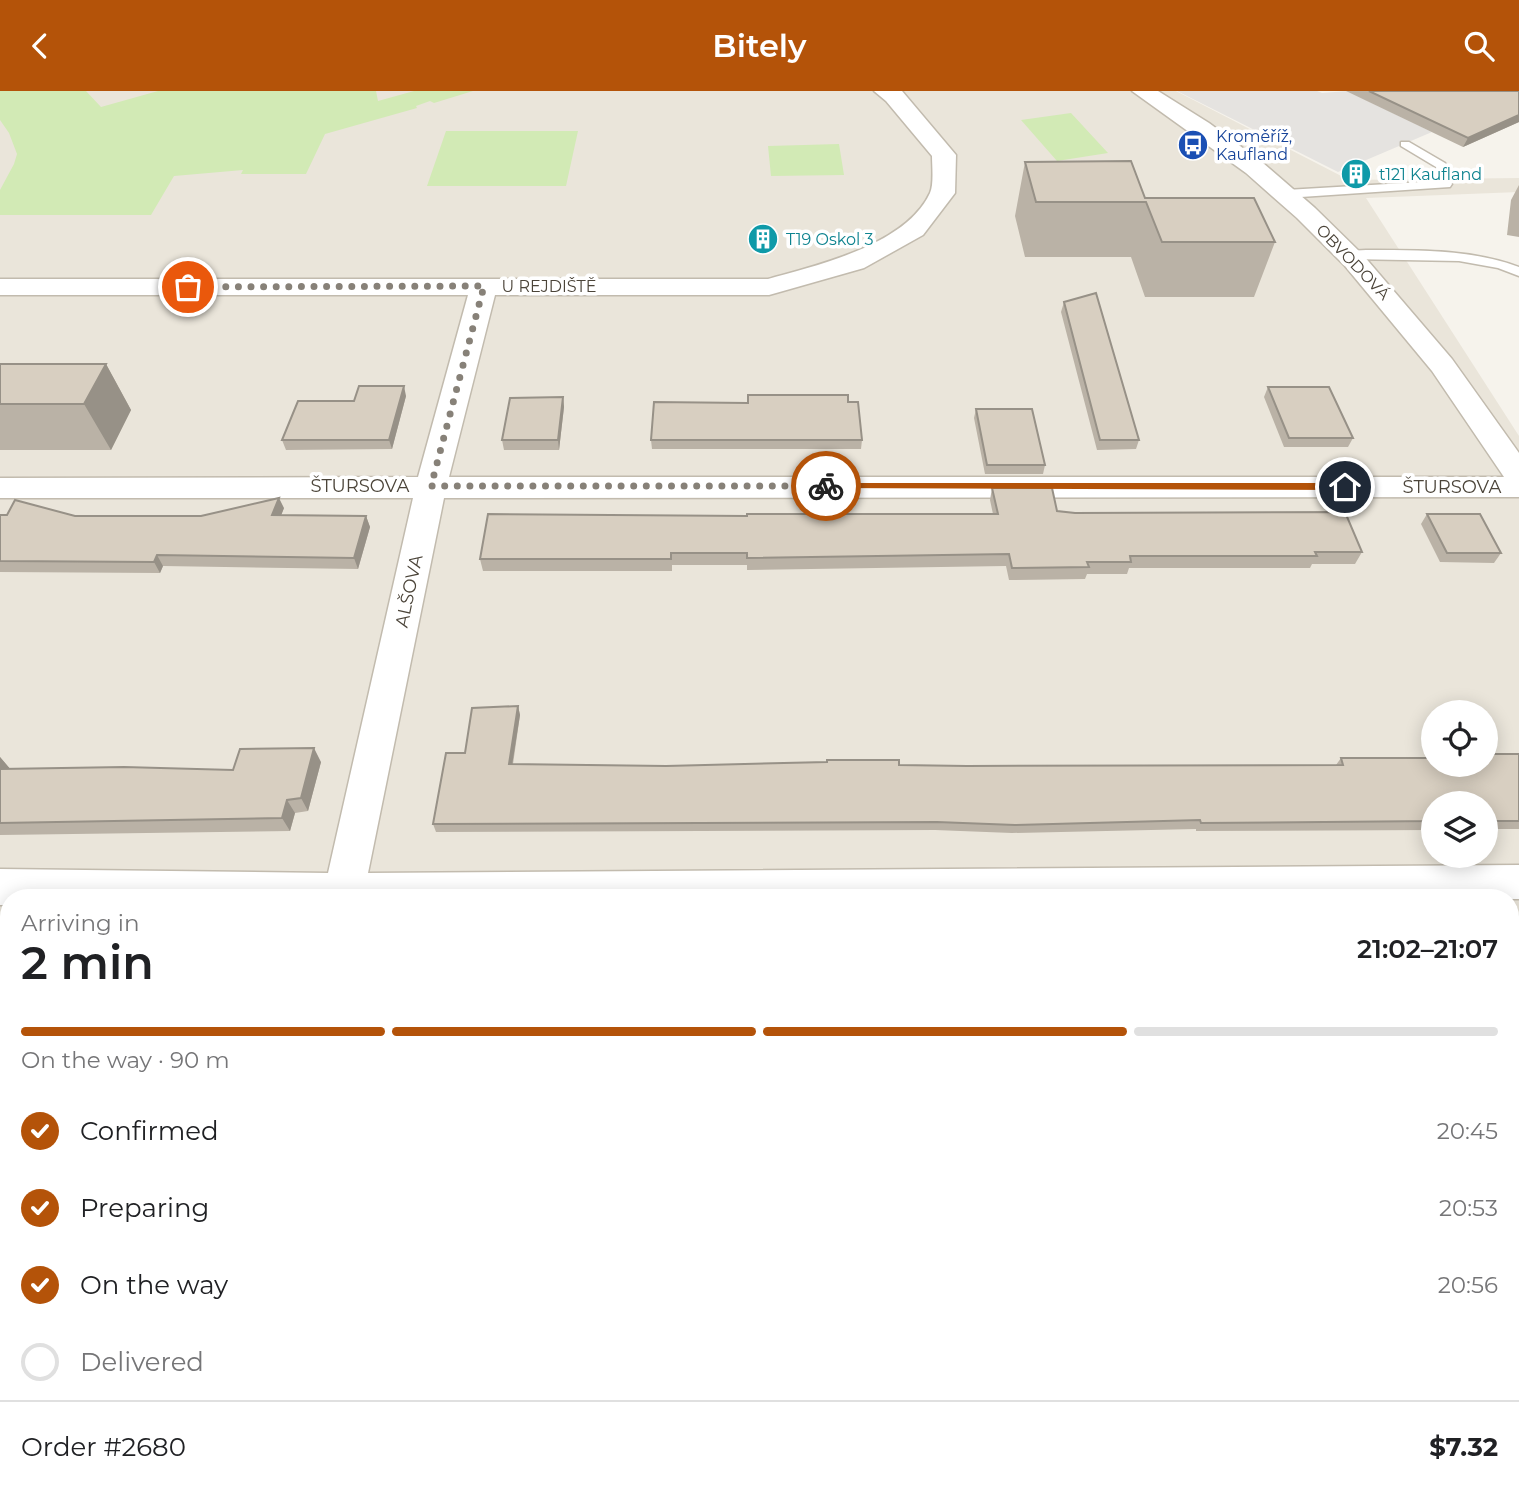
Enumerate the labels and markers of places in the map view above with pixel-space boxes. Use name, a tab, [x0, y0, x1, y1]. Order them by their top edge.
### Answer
place label: Kroměříž, Kaufland	[1216, 127, 1292, 164]
bus stop icon: Kroměříž, Kaufland	[1176, 128, 1210, 162]
building icon: t121 Kaufland	[1339, 157, 1373, 191]
place label: t121 Kaufland	[1379, 165, 1482, 184]
building icon: T19 Oskol 3	[746, 222, 780, 256]
place label: T19 Oskol 3	[786, 230, 874, 249]
pin	[158, 257, 218, 317]
pin	[1315, 457, 1375, 517]

